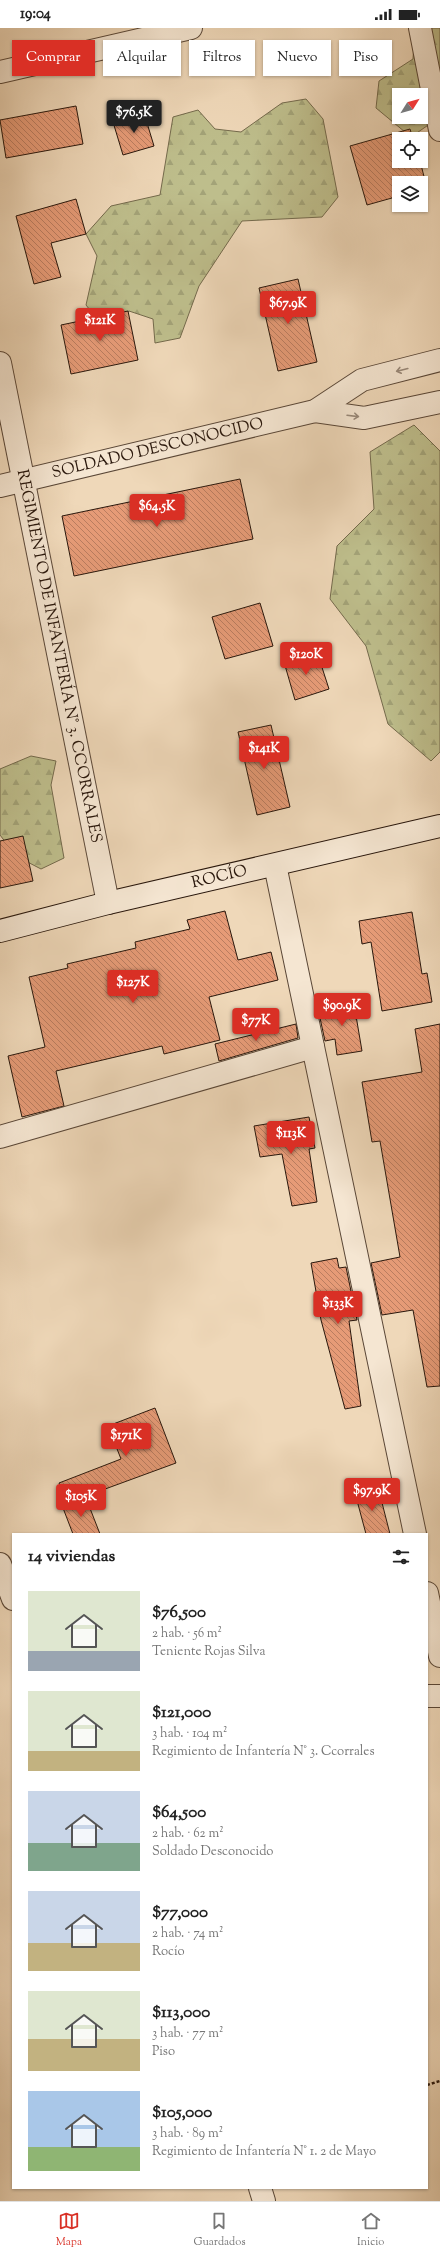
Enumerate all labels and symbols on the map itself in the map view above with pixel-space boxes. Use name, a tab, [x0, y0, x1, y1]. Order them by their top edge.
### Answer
north arrow	[392, 88, 428, 124]
pin: $76.5K	[101, 100, 167, 134]
pin: $67.9K	[255, 291, 321, 325]
pin: $121K	[72, 308, 128, 342]
one-way arrow	[396, 367, 409, 374]
street label: SOLDADO DESCONOCIDO	[50, 412, 266, 485]
one-way arrow	[346, 412, 359, 420]
street label: REGIMIENTO DE INFANTERÍA N° 3. CCORRALES	[10, 467, 107, 845]
pin: $64.5K	[124, 494, 190, 528]
pin: $120K	[278, 642, 334, 676]
pin: $141K	[236, 736, 292, 770]
street label: ROCÍO	[189, 860, 250, 895]
pin: $127K	[105, 970, 161, 1004]
pin: $90.9K	[309, 993, 375, 1027]
pin: $77K	[232, 1008, 280, 1042]
pin: $113K	[263, 1121, 319, 1155]
pin: $133K	[310, 1291, 366, 1325]
pin: $171K	[98, 1423, 154, 1457]
pin: $97.9K	[339, 1478, 405, 1512]
pin: $105K	[53, 1484, 109, 1518]

